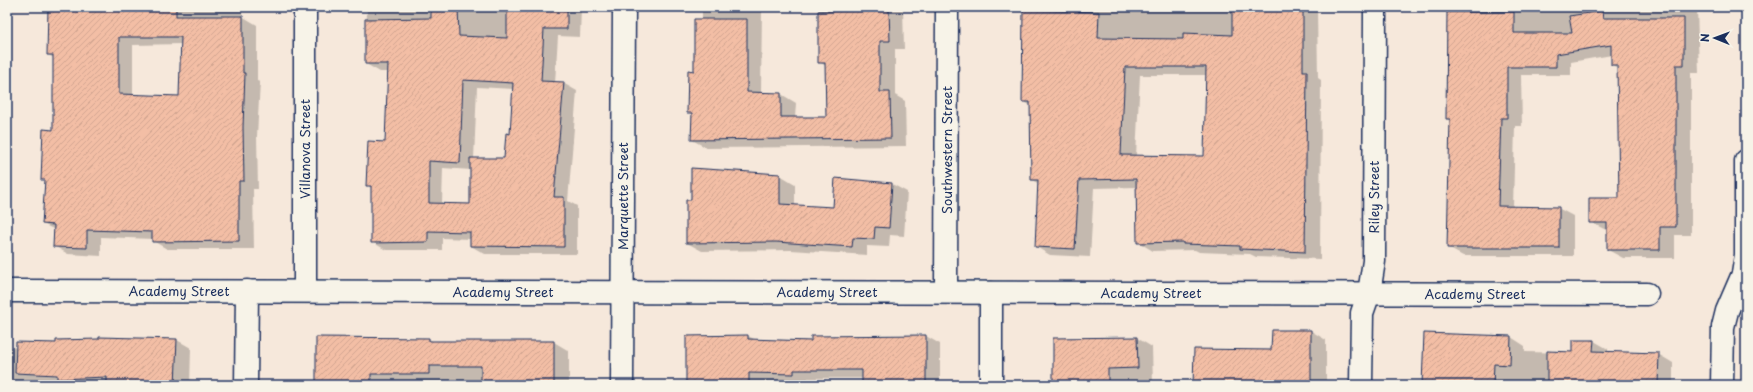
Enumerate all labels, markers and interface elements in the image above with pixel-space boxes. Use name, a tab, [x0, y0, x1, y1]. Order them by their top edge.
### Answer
north arrow	[1695, 18, 1735, 58]
text: N	[1696, 33, 1713, 42]
street label: Southwestern Street	[937, 86, 956, 214]
street label: Villanova Street	[295, 99, 314, 199]
street label: Marquette Street	[613, 142, 632, 250]
street label: Riley Street	[1364, 161, 1383, 233]
street label: Academy Street	[128, 281, 230, 300]
street label: Academy Street	[452, 282, 554, 301]
street label: Academy Street	[776, 282, 878, 301]
street label: Academy Street	[1100, 283, 1202, 302]
street label: Academy Street	[1424, 284, 1526, 303]

